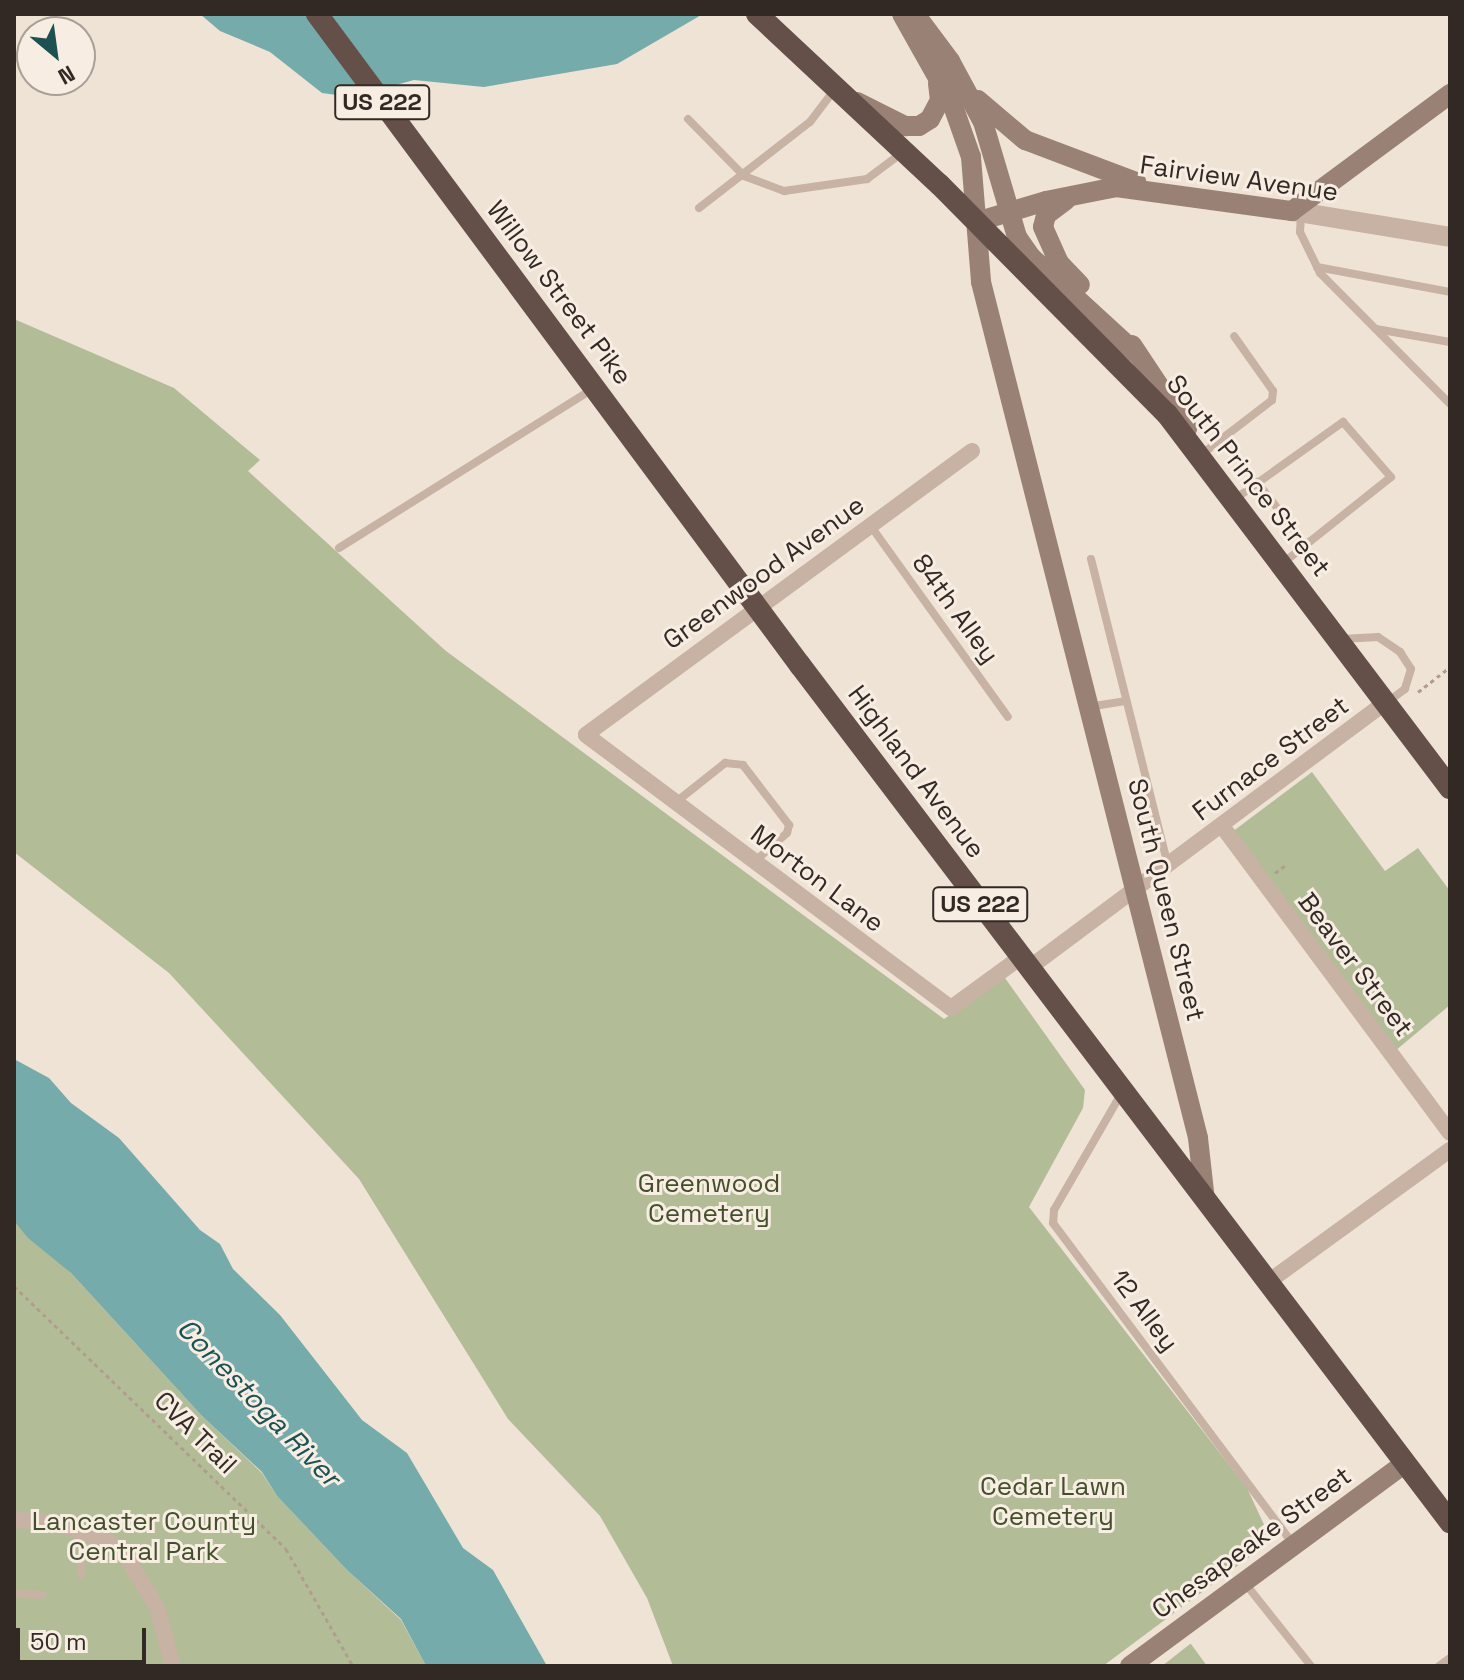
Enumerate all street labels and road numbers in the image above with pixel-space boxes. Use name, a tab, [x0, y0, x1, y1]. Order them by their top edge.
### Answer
road number: US 222	[334, 82, 430, 122]
street label: Fairview Avenue	[1138, 150, 1340, 208]
street label: Willow Street Pike	[480, 195, 638, 391]
street label: South Prince Street	[1160, 369, 1336, 583]
street label: Greenwood Avenue	[657, 490, 871, 656]
street label: 84th Alley	[905, 548, 1005, 670]
street label: Highland Avenue	[841, 679, 991, 865]
street label: Furnace Street	[1187, 690, 1355, 828]
street label: South Queen Street	[1121, 776, 1211, 1024]
street label: Morton Lane	[744, 819, 890, 939]
road number: US 222	[932, 884, 1028, 924]
street label: Beaver Street	[1291, 887, 1419, 1043]
street label: 12 Alley	[1103, 1264, 1185, 1358]
street label: CVA Trail	[147, 1385, 243, 1481]
street label: Chesapeake Street	[1146, 1460, 1358, 1626]

